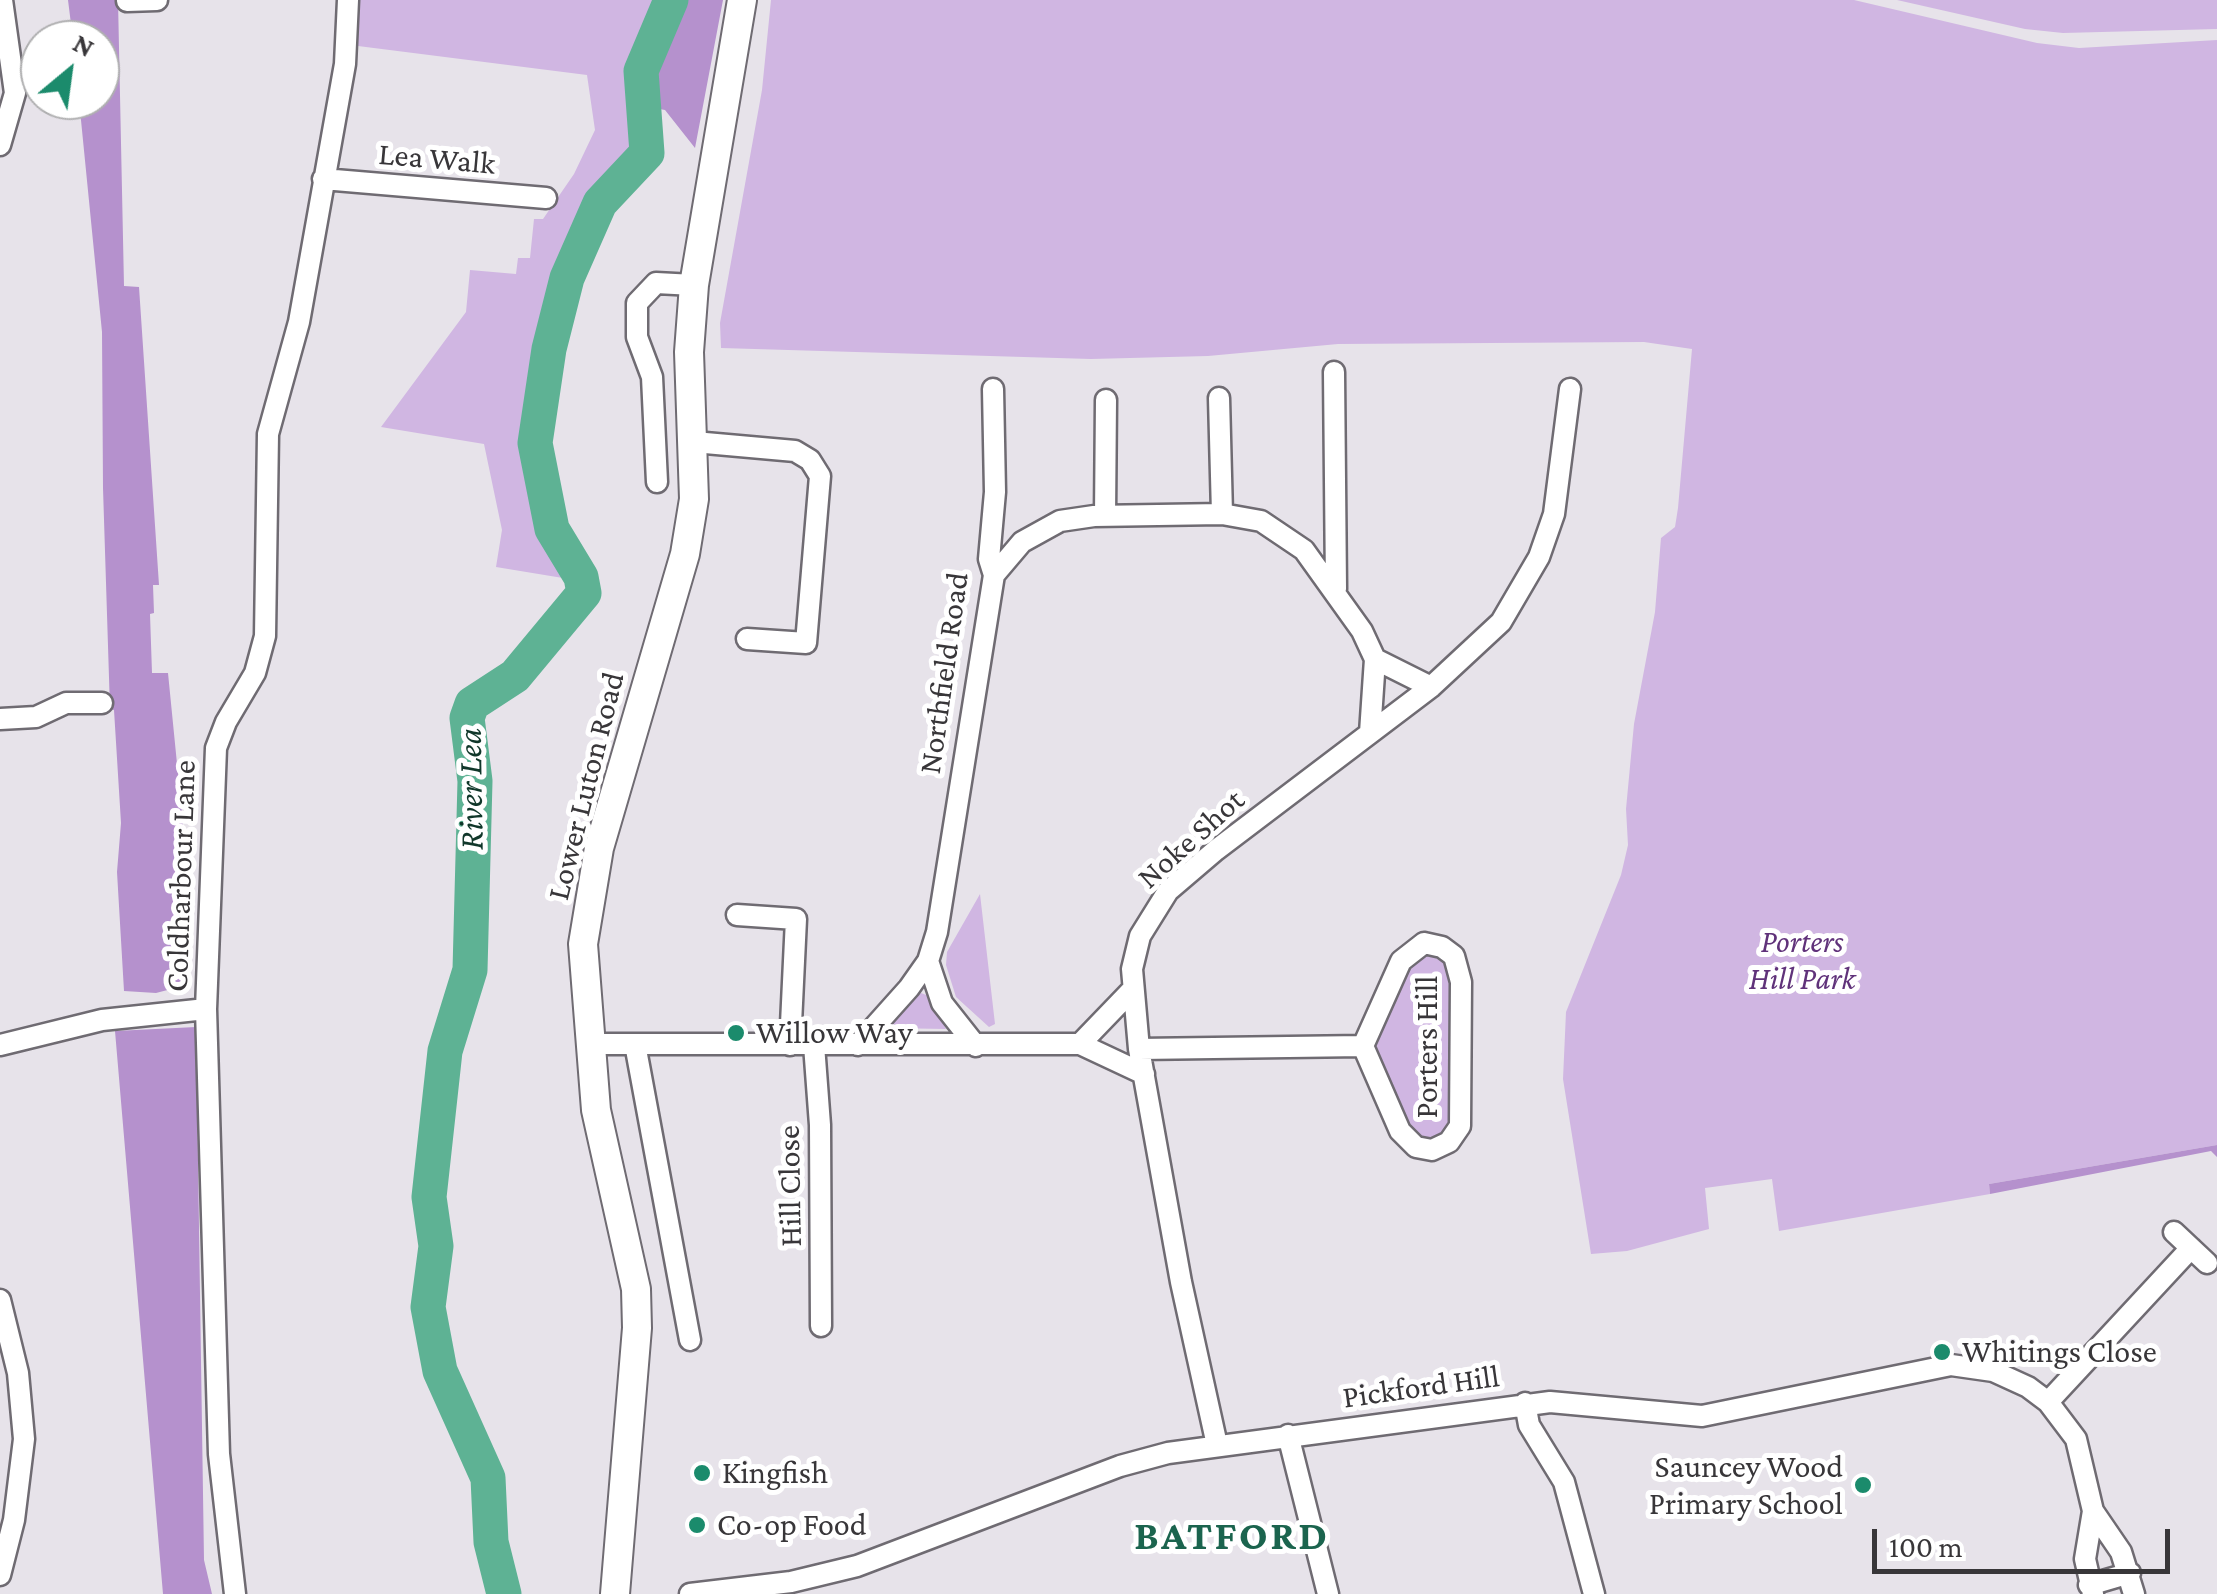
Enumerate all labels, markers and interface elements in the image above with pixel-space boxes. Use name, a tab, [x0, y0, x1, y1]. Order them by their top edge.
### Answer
north arrow	[20, 20, 120, 120]
text: N	[68, 27, 100, 63]
street label: Lea Walk	[377, 135, 497, 183]
street label: Northfield Road	[911, 570, 977, 776]
street label: Lower Luton Road	[539, 668, 633, 904]
water label: River Lea	[449, 727, 493, 851]
street label: Coldharbour Lane	[158, 760, 204, 992]
street label: Noke Shot	[1130, 781, 1252, 897]
park label: Porters Hill Park	[1749, 923, 1855, 998]
street label: Porters Hill	[1408, 975, 1446, 1119]
place label: Willow Way	[756, 1014, 913, 1052]
marker: Willow Way	[725, 1022, 747, 1044]
street label: Hill Close	[770, 1125, 810, 1247]
place label: Whitings Close	[1962, 1333, 2157, 1371]
marker: Whitings Close	[1931, 1341, 1953, 1363]
street label: Pickford Hill	[1340, 1357, 1502, 1417]
place label: Sauncey Wood Primary School	[1649, 1448, 1843, 1523]
place label: Kingfish	[722, 1454, 828, 1492]
marker: Kingfish	[691, 1462, 713, 1484]
marker: Sauncey Wood Primary School	[1852, 1474, 1874, 1496]
place label: Co-op Food	[717, 1506, 866, 1544]
scale bar	[1877, 1509, 2174, 1571]
district label: BATFORD	[1134, 1511, 1330, 1561]
marker: Co-op Food	[686, 1514, 708, 1536]
text: 100 m	[1889, 1530, 1963, 1563]

